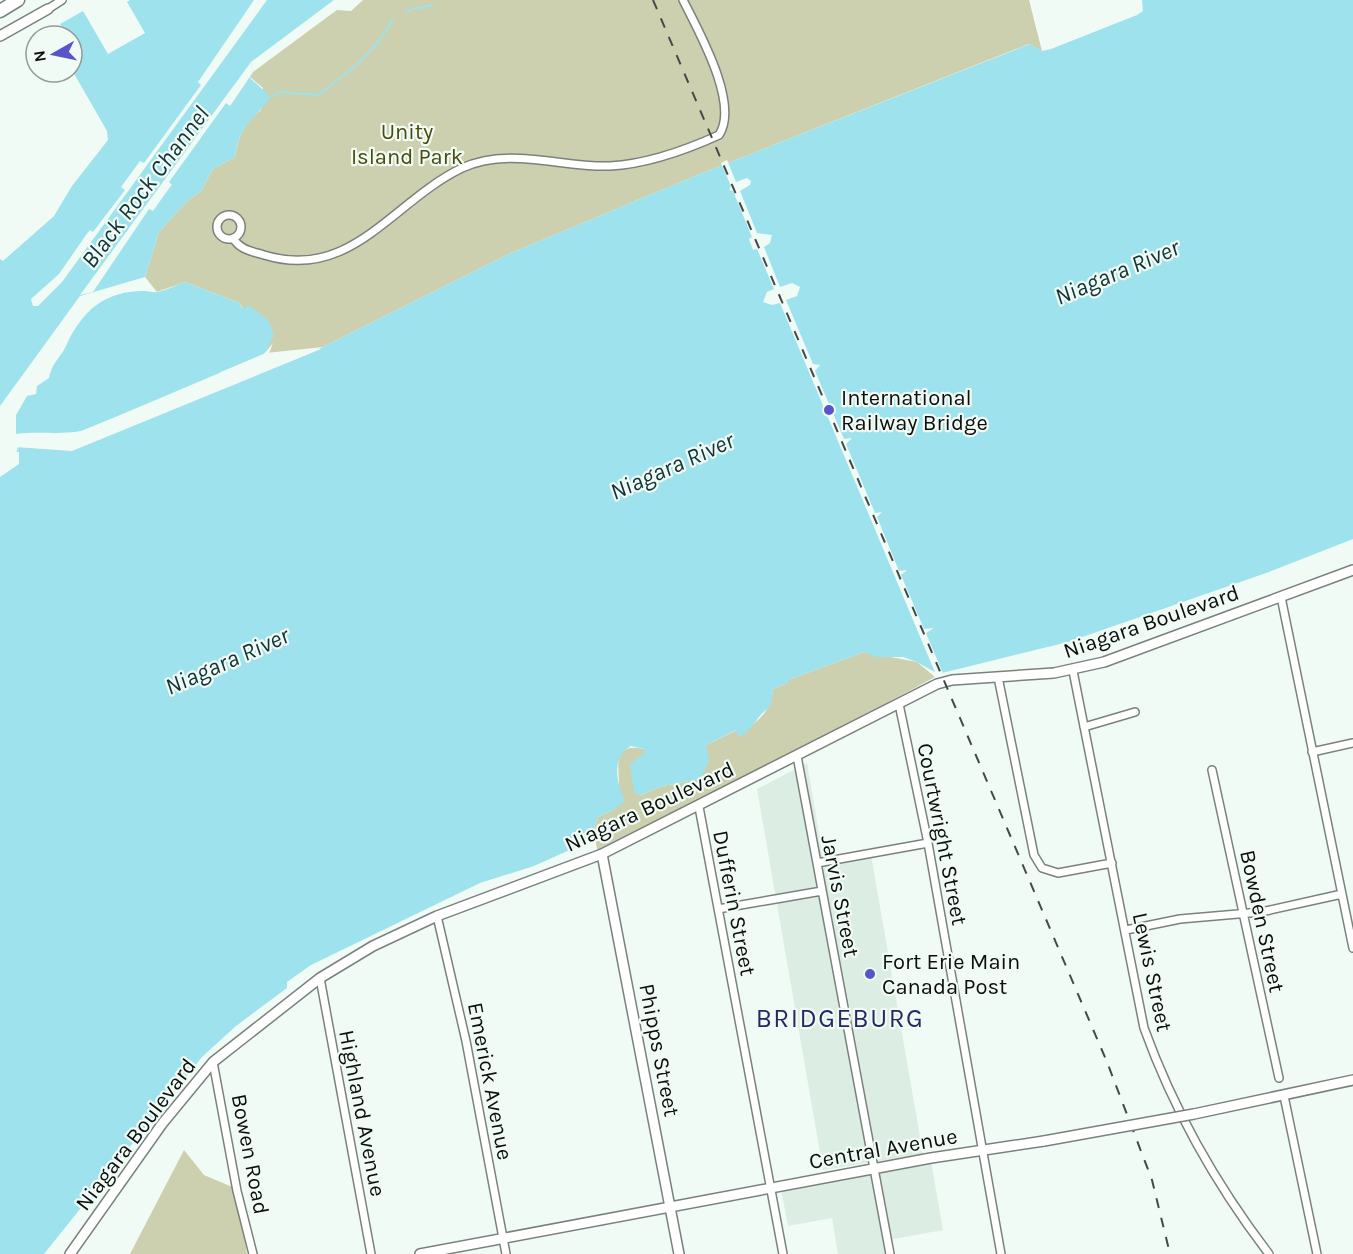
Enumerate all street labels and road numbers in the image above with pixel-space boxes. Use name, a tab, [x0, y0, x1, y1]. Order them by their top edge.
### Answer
street label: Niagara Boulevard	[1060, 580, 1243, 664]
street label: Courtwright Street	[912, 741, 972, 928]
street label: Niagara Boulevard	[560, 756, 738, 858]
street label: Dufferin Street	[707, 828, 761, 978]
street label: Jarvis Street	[815, 833, 865, 959]
street label: Bowden Street	[1234, 848, 1290, 995]
street label: Lewis Street	[1127, 910, 1177, 1034]
street label: Phipps Street	[633, 981, 685, 1119]
street label: Emerick Avenue	[462, 1000, 518, 1162]
street label: Highland Avenue	[333, 1028, 391, 1199]
street label: Niagara Boulevard	[70, 1053, 202, 1216]
street label: Bowen Road	[226, 1092, 274, 1217]
street label: Central Avenue	[807, 1123, 959, 1175]

